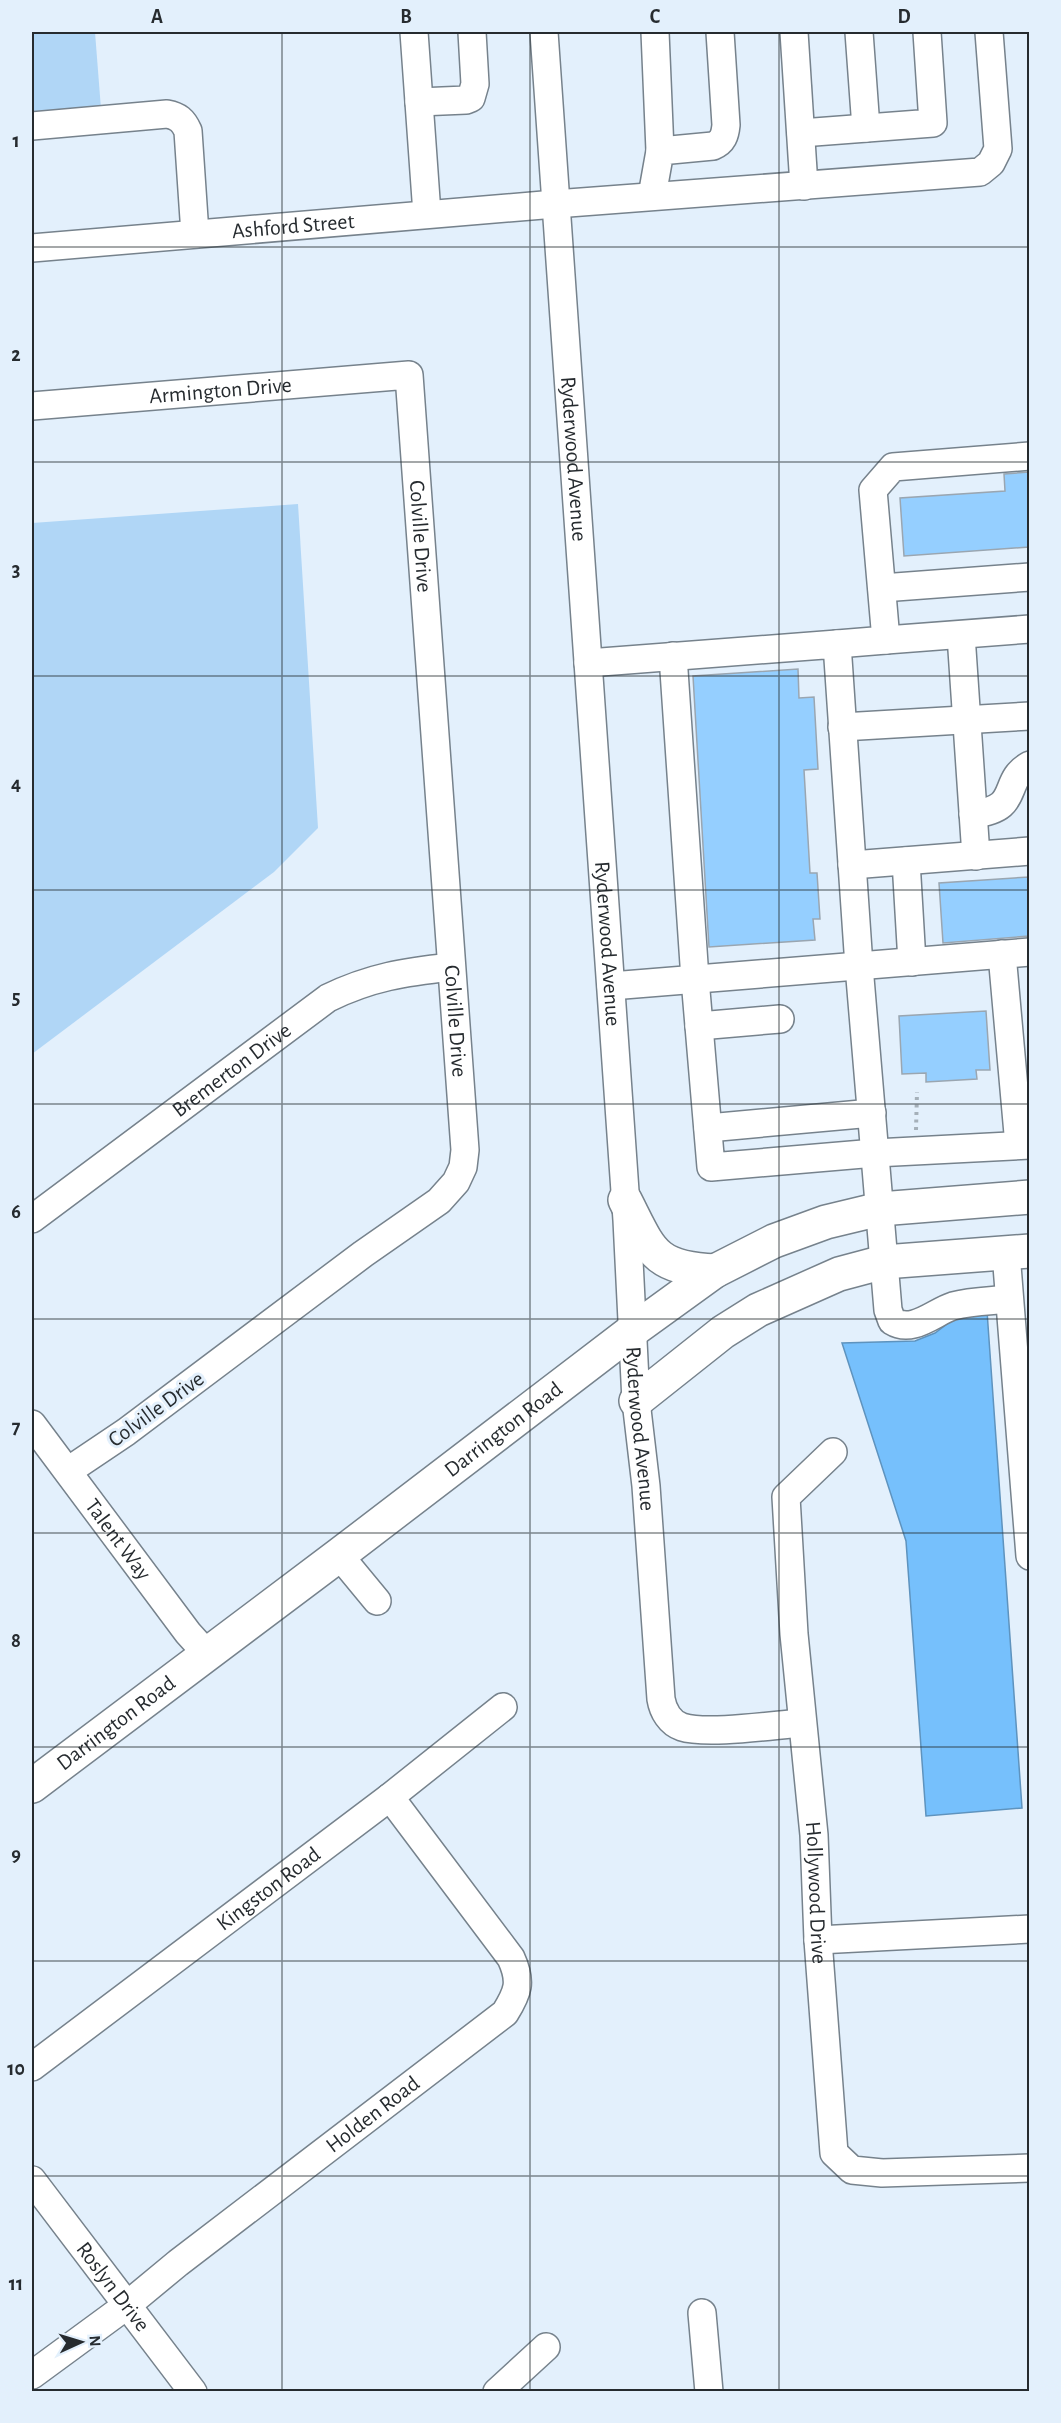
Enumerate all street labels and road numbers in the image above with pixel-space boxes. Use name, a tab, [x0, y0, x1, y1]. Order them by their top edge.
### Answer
street label: Ashford Street	[231, 210, 355, 242]
street label: Armington Drive	[148, 374, 292, 407]
street label: Ryderwood Avenue	[557, 376, 591, 542]
street label: Colville Drive	[406, 479, 436, 593]
street label: Ryderwood Avenue	[591, 861, 624, 1027]
street label: Colville Drive	[441, 964, 471, 1078]
street label: Bremerton Drive	[168, 1019, 295, 1121]
street label: Ryderwood Avenue	[622, 1346, 659, 1512]
street label: Colville Drive	[104, 1367, 208, 1451]
street label: Darrington Road	[440, 1378, 566, 1481]
street label: Talent Way	[81, 1495, 156, 1584]
street label: Darrington Road	[53, 1671, 179, 1774]
street label: Hollywood Drive	[802, 1820, 831, 1965]
street label: Kingston Road	[212, 1843, 324, 1935]
street label: Holden Road	[322, 2072, 423, 2157]
street label: Roslyn Drive	[72, 2238, 154, 2336]

